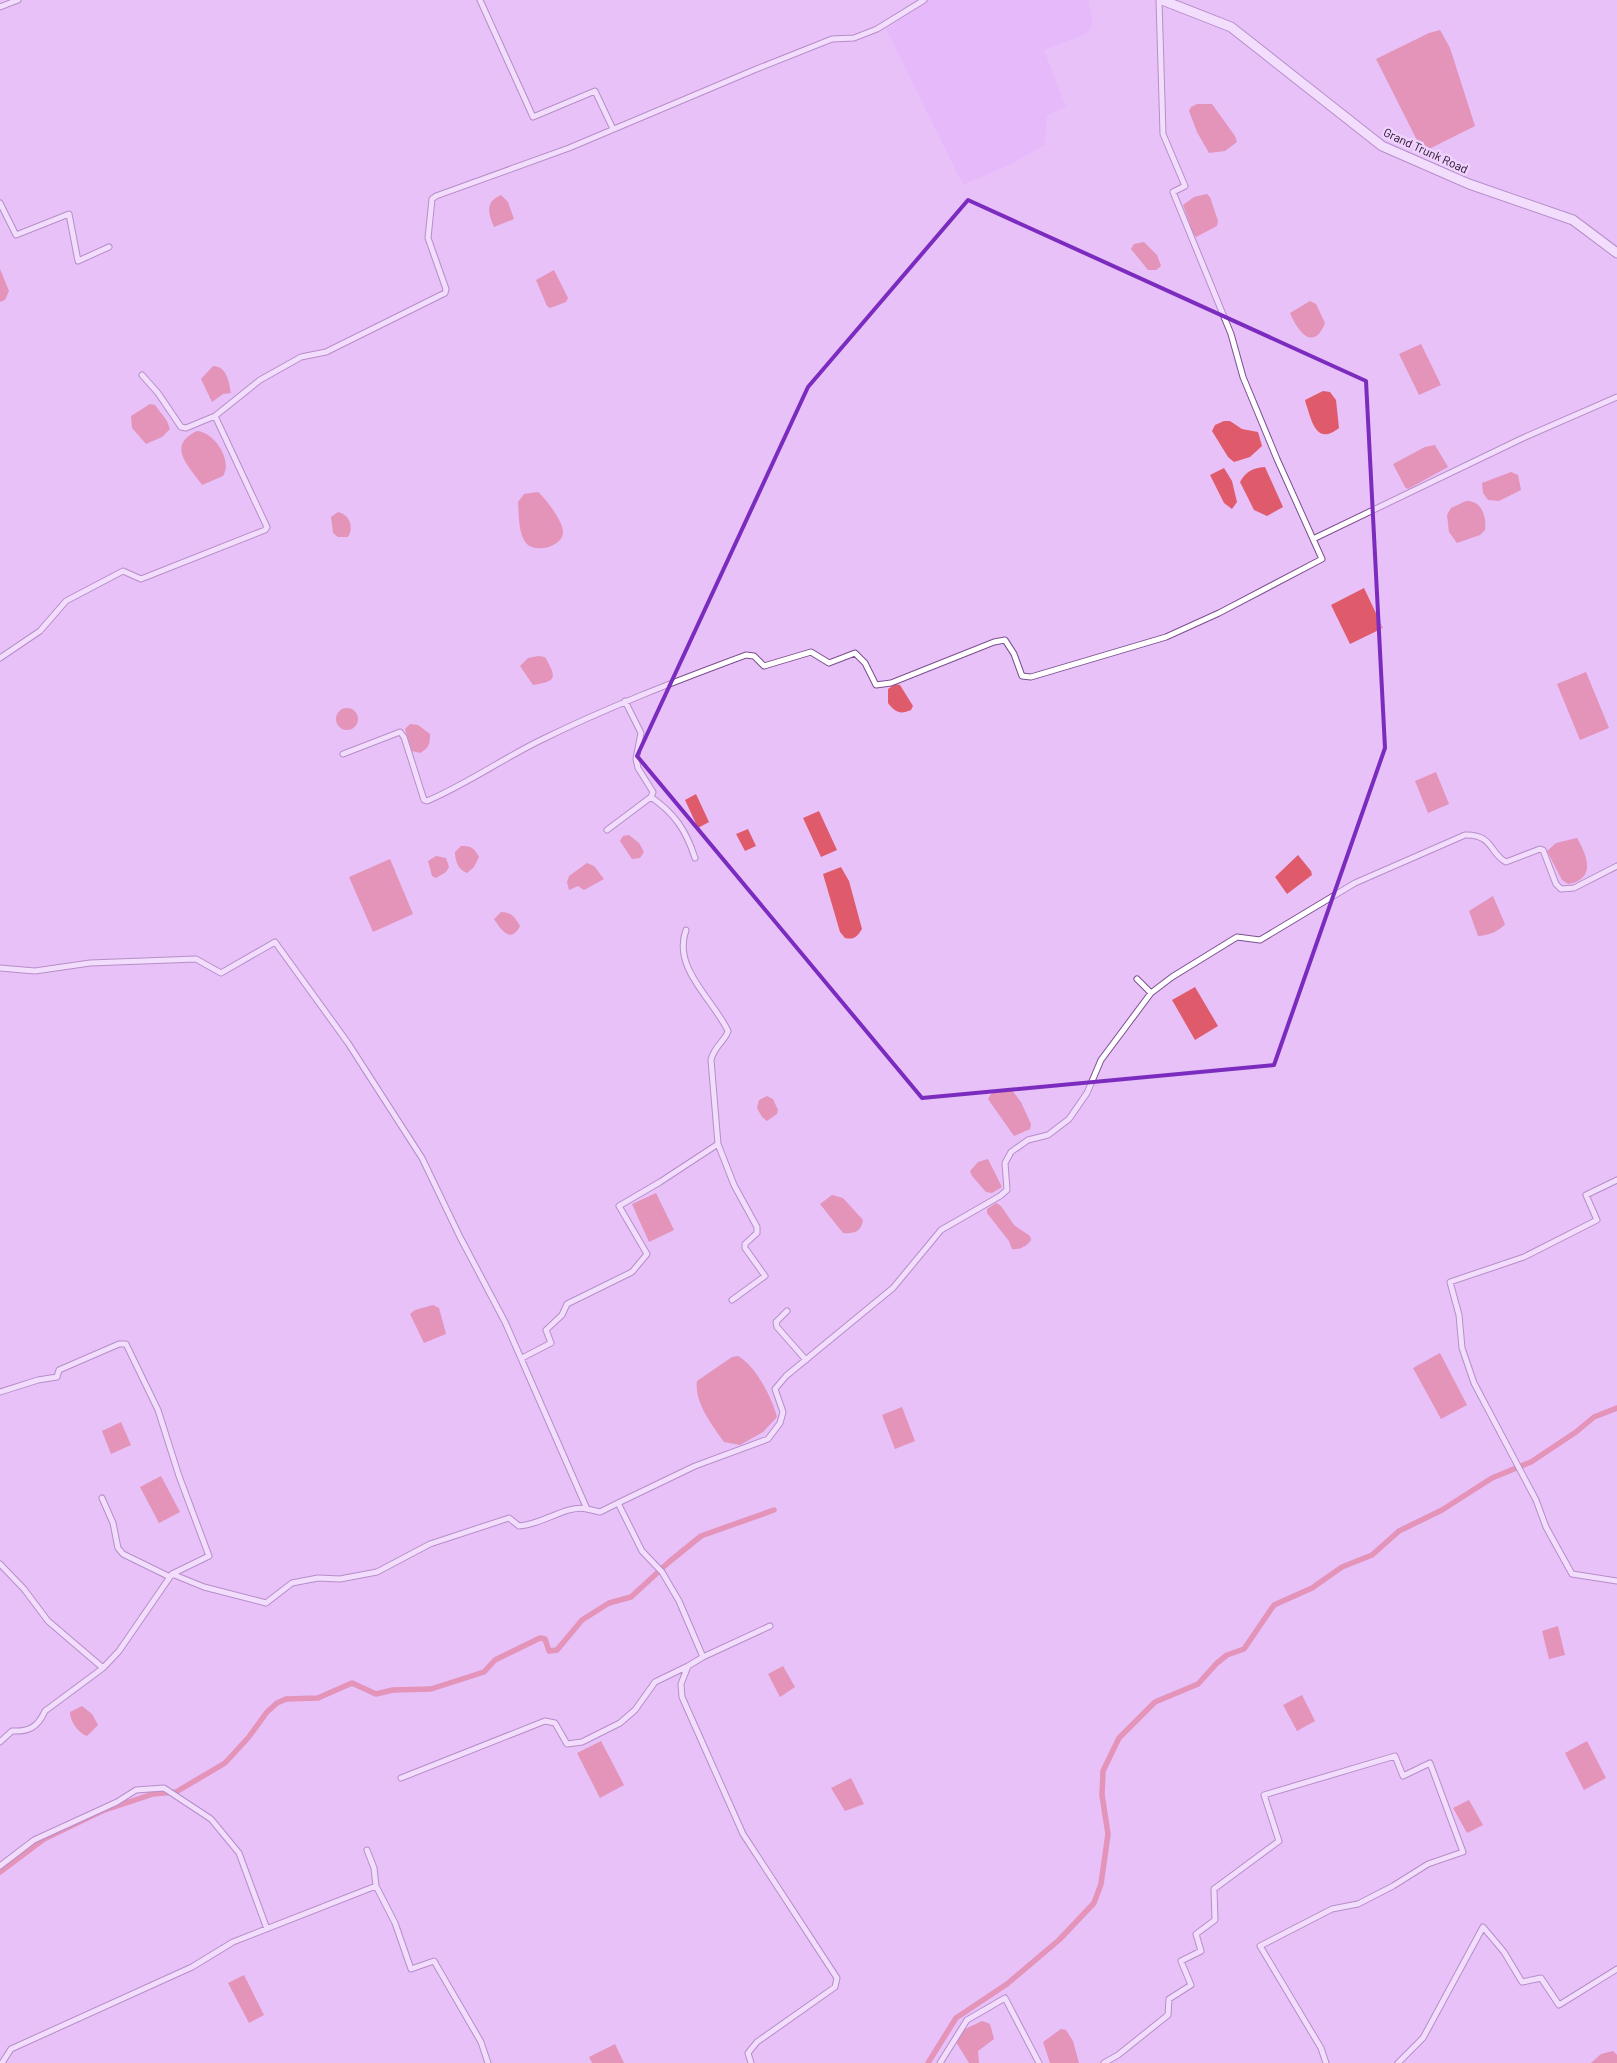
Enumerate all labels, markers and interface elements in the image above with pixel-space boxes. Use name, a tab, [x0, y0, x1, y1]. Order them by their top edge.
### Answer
street label: Grand Trunk Road	[1382, 124, 1470, 176]

